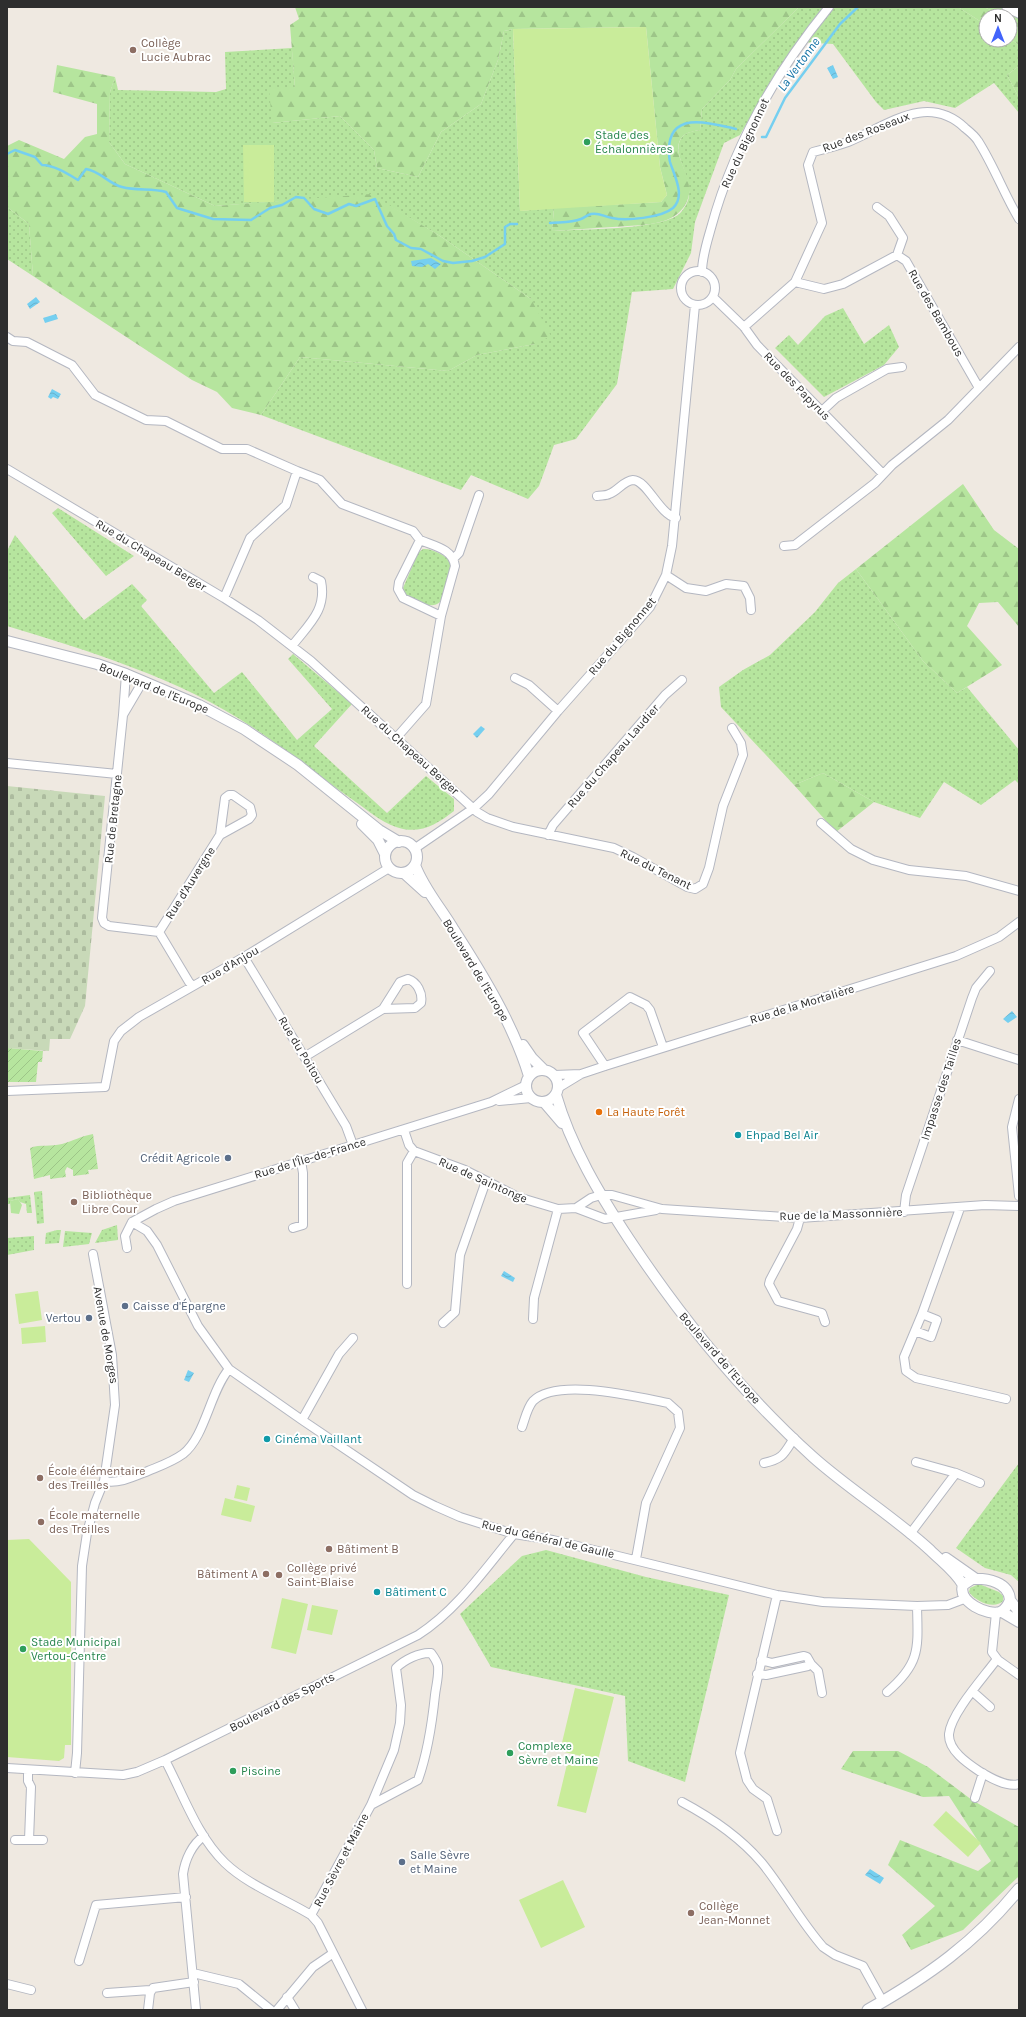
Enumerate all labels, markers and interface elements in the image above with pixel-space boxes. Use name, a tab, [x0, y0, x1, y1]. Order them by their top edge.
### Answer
north arrow	[978, 8, 1018, 48]
text: N	[994, 12, 1002, 25]
water label: La Vertonne	[774, 35, 823, 94]
place label: Collège Lucie Aubrac	[141, 36, 211, 64]
marker: Collège Lucie Aubrac	[128, 45, 138, 55]
street label: Rue du Bignonnet	[718, 95, 772, 190]
street label: Rue des Roseaux	[820, 109, 912, 155]
place label: Stade des Échalonnières	[595, 128, 673, 156]
marker: Stade des Échalonnières	[582, 137, 592, 147]
street label: Rue des Bambous	[905, 267, 967, 359]
street label: Rue des Papyrus	[761, 349, 833, 423]
street label: Rue du Chapeau Berger	[93, 516, 210, 594]
street label: Rue du Bignonnet	[585, 594, 659, 678]
street label: Boulevard de l'Europe	[97, 660, 211, 716]
street label: Rue du Chapeau Laudier	[564, 701, 662, 811]
street label: Rue du Chapeau Berger	[358, 702, 462, 798]
street label: Rue de Bretagne	[101, 774, 125, 864]
street label: Rue d'Auvergne	[162, 844, 218, 922]
street label: Rue du Tenant	[618, 846, 694, 893]
street label: Boulevard de l'Europe	[440, 916, 512, 1024]
street label: Rue d'Anjou	[199, 943, 261, 987]
street label: Rue de la Mortalière	[748, 981, 856, 1027]
street label: Rue du Poitou	[275, 1014, 327, 1086]
street label: Impasse des Tailles	[918, 1036, 964, 1142]
place label: La Haute Forêt	[607, 1105, 685, 1119]
marker: La Haute Forêt	[594, 1107, 604, 1117]
place label: Ehpad Bel Air	[746, 1128, 819, 1142]
marker: Ehpad Bel Air	[733, 1130, 743, 1140]
street label: Rue de l'Île-de-France	[252, 1134, 368, 1182]
place label: Crédit Agricole	[140, 1151, 220, 1165]
marker: Crédit Agricole	[223, 1153, 233, 1163]
street label: Rue de Saintonge	[436, 1154, 530, 1206]
place label: Bibliothèque Libre Cour	[82, 1188, 152, 1216]
marker: Bibliothèque Libre Cour	[69, 1197, 79, 1207]
street label: Rue de la Massonnière	[779, 1205, 903, 1223]
street label: Avenue de Morges	[91, 1285, 121, 1385]
place label: Caisse d'Épargne	[133, 1298, 226, 1313]
marker: Caisse d'Épargne	[120, 1301, 130, 1311]
street label: Boulevard de l'Europe	[676, 1309, 764, 1407]
place label: Vertou	[46, 1311, 81, 1325]
marker: Vertou	[84, 1313, 94, 1323]
place label: Cinéma Vaillant	[275, 1432, 362, 1446]
marker: Cinéma Vaillant	[262, 1434, 272, 1444]
place label: École élémentaire des Treilles	[48, 1463, 145, 1492]
marker: École élémentaire des Treilles	[35, 1473, 45, 1483]
place label: École maternelle des Treilles	[49, 1507, 140, 1536]
marker: École maternelle des Treilles	[36, 1517, 46, 1527]
street label: Rue du Général de Gaulle	[480, 1517, 616, 1561]
place label: Bâtiment B	[337, 1542, 399, 1556]
marker: Bâtiment B	[324, 1544, 334, 1554]
place label: Collège privé Saint-Blaise	[287, 1561, 357, 1589]
place label: Bâtiment A	[197, 1567, 258, 1581]
marker: Bâtiment A	[261, 1569, 271, 1579]
marker: Collège privé Saint-Blaise	[274, 1570, 284, 1580]
place label: Bâtiment C	[385, 1585, 447, 1599]
marker: Bâtiment C	[372, 1587, 382, 1597]
place label: Stade Municipal Vertou-Centre	[31, 1635, 121, 1663]
marker: Stade Municipal Vertou-Centre	[18, 1644, 28, 1654]
street label: Boulevard des Sports	[227, 1669, 337, 1735]
place label: Complexe Sèvre et Maine	[518, 1739, 598, 1767]
marker: Complexe Sèvre et Maine	[505, 1748, 515, 1758]
place label: Piscine	[241, 1764, 281, 1778]
marker: Piscine	[228, 1766, 238, 1776]
street label: Rue Sèvre et Maine	[310, 1811, 372, 1909]
place label: Salle Sèvre et Maine	[410, 1848, 470, 1876]
marker: Salle Sèvre et Maine	[397, 1857, 407, 1867]
place label: Collège Jean-Monnet	[699, 1899, 770, 1927]
marker: Collège Jean-Monnet	[686, 1908, 696, 1918]

